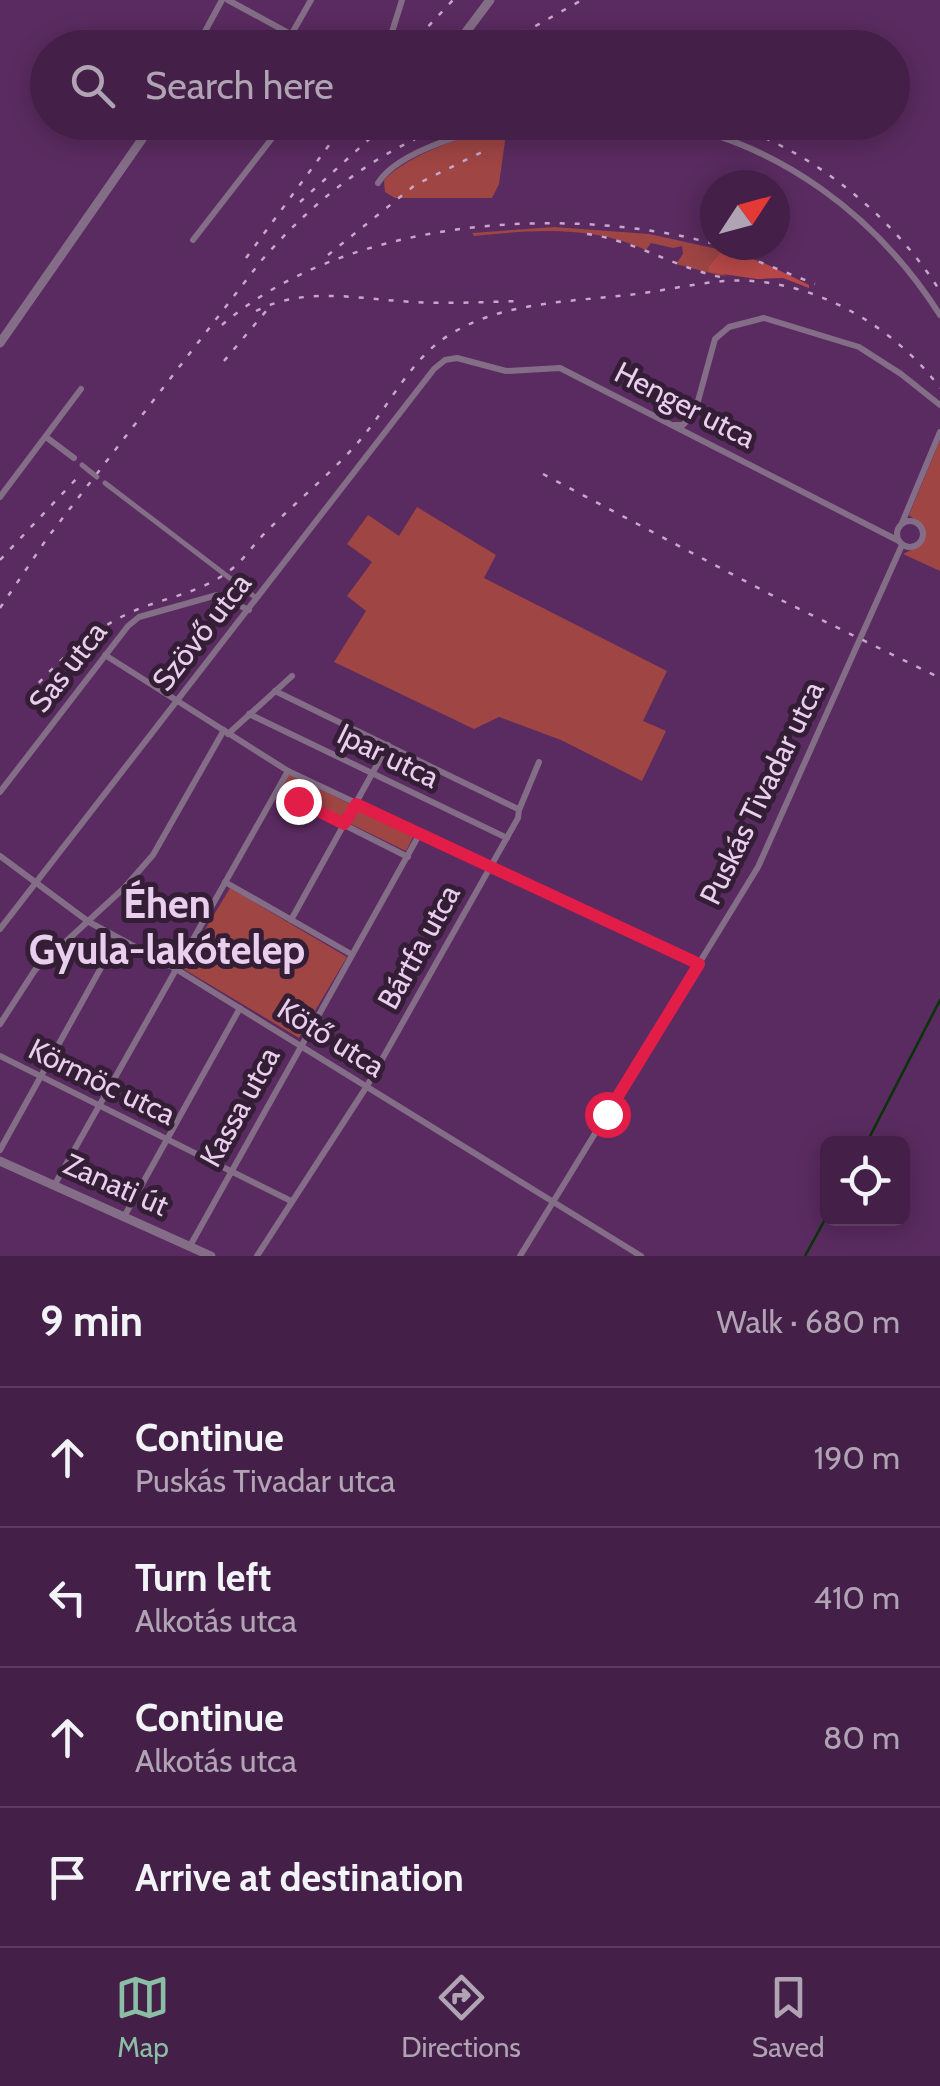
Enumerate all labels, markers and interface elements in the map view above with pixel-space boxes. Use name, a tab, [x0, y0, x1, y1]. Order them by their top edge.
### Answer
search box	[30, 30, 910, 140]
icon: search	[65, 58, 120, 113]
text: Search here	[145, 62, 334, 109]
north arrow	[700, 170, 790, 260]
street label: Henger utca	[609, 353, 762, 456]
street label: Szövő utca	[144, 565, 259, 698]
street label: Sas utca	[21, 614, 115, 719]
street label: Puskás Tivadar utca	[691, 674, 832, 911]
street label: Ipar utca	[331, 715, 446, 796]
route end	[276, 779, 322, 825]
street label: Bártfa utca	[369, 878, 468, 1015]
district label: Éhen Gyula-lakótelep	[29, 879, 305, 974]
street label: Kötő utca	[271, 990, 392, 1085]
street label: Körmöc utca	[23, 1030, 182, 1133]
street label: Kassa utca	[192, 1040, 288, 1173]
route start	[585, 1092, 631, 1138]
map controls	[820, 1136, 910, 1226]
button: locate	[820, 1136, 910, 1226]
street label: Zanati út	[58, 1145, 174, 1224]
text: 9 min	[40, 1295, 143, 1347]
text: Walk · 680 m	[717, 1302, 900, 1341]
text: Continue	[135, 1414, 284, 1461]
icon: ahead	[40, 1430, 95, 1485]
text: 190 m	[814, 1438, 900, 1477]
text: Puskás Tivadar utca	[135, 1461, 395, 1500]
text: Turn left	[135, 1554, 271, 1601]
icon: left	[40, 1570, 95, 1625]
text: 410 m	[813, 1578, 900, 1617]
text: Alkotás utca	[135, 1601, 297, 1640]
text: Continue	[135, 1694, 284, 1741]
icon: ahead	[40, 1710, 95, 1765]
text: 80 m	[823, 1718, 900, 1757]
text: Alkotás utca	[135, 1741, 297, 1780]
icon: arrive	[40, 1850, 95, 1905]
text: Arrive at destination	[135, 1854, 464, 1901]
tab: Map	[115, 1970, 170, 2064]
tab: Directions	[401, 1970, 521, 2064]
tab: Saved	[752, 1970, 825, 2064]

